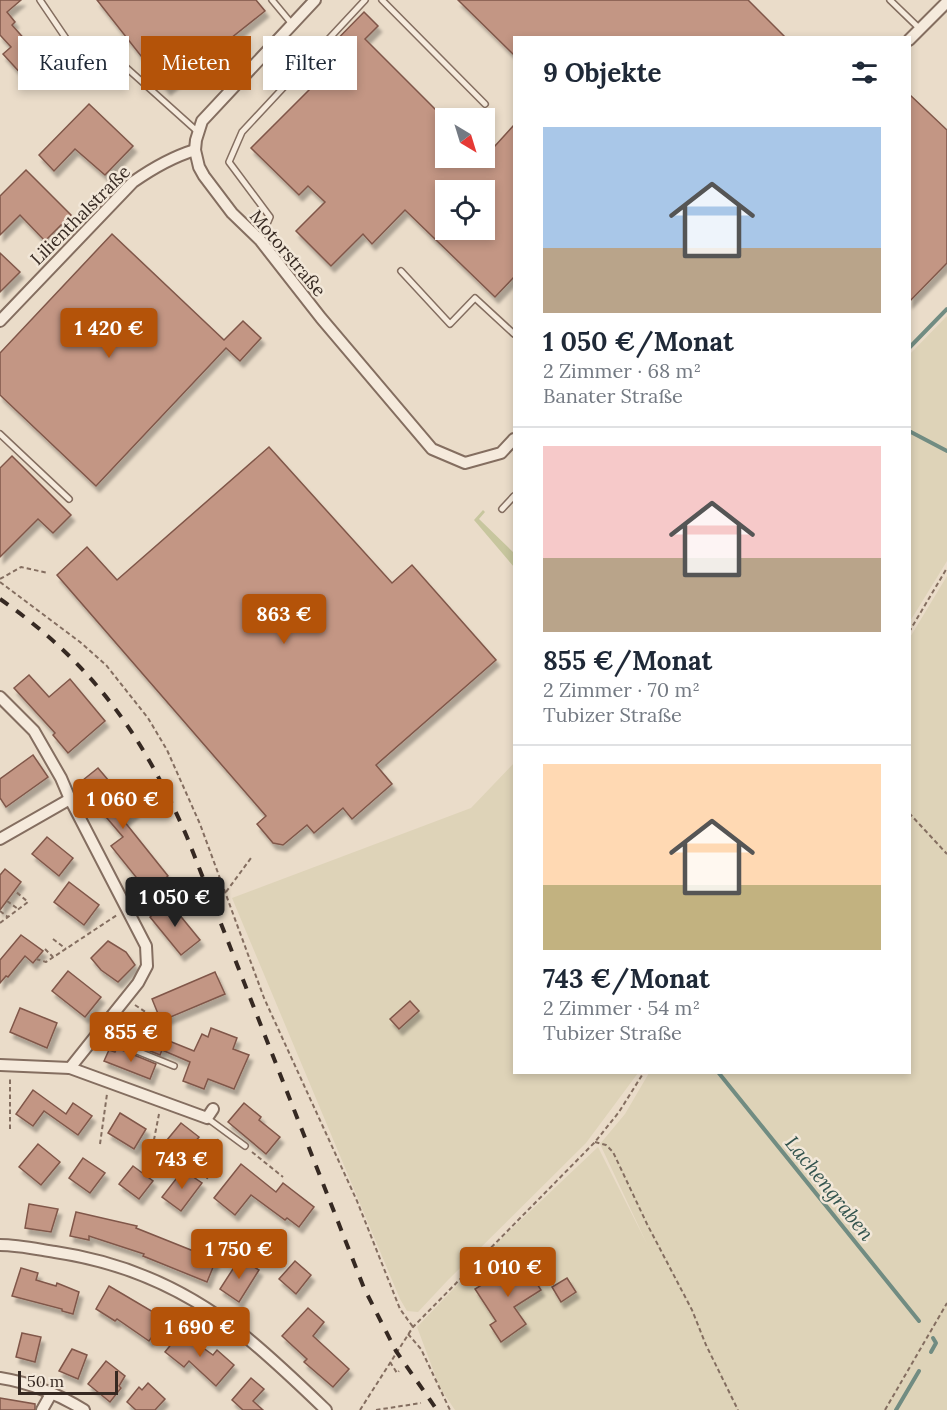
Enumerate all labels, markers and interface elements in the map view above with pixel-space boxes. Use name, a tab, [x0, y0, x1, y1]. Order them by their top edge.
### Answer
chip: Kaufen	[18, 36, 129, 90]
chip: Mieten	[141, 36, 251, 90]
chip: Filter	[263, 36, 357, 90]
text: 9 Objekte	[543, 56, 661, 89]
icon: filters	[848, 56, 881, 89]
north arrow	[435, 108, 495, 168]
map controls	[435, 108, 495, 240]
street label: Lilienthalstraße	[25, 160, 135, 270]
icon: home	[658, 166, 766, 274]
button: locate	[435, 180, 495, 240]
street label: Motorstraße	[245, 205, 331, 301]
pin: 1 420 €	[54, 308, 164, 359]
text: 1 420 €	[74, 315, 144, 340]
text: 1 050 €/Monat	[543, 325, 734, 358]
text: 2 Zimmer · 68 m²	[543, 358, 701, 383]
text: Banater Straße	[543, 383, 683, 408]
icon: home	[658, 485, 766, 593]
pin: 863 €	[242, 594, 326, 645]
text: 863 €	[256, 601, 312, 626]
text: 855 €/Monat	[543, 644, 712, 677]
text: 2 Zimmer · 70 m²	[543, 677, 700, 702]
text: Tubizer Straße	[543, 702, 682, 727]
pin: 1 060 €	[68, 779, 178, 830]
text: 1 060 €	[87, 786, 159, 811]
icon: home	[658, 803, 766, 911]
pin: 1 050 €	[120, 877, 230, 928]
text: 1 050 €	[139, 884, 211, 909]
text: 743 €/Monat	[543, 962, 710, 995]
text: 2 Zimmer · 54 m²	[543, 995, 700, 1020]
pin: 855 €	[89, 1012, 173, 1063]
text: 855 €	[104, 1019, 158, 1044]
text: Tubizer Straße	[543, 1020, 682, 1045]
water label: Lachengraben	[780, 1131, 880, 1246]
pin: 743 €	[140, 1139, 224, 1190]
text: 743 €	[156, 1146, 208, 1171]
pin: 1 750 €	[184, 1229, 294, 1280]
text: 1 750 €	[205, 1236, 273, 1261]
pin: 1 010 €	[453, 1247, 563, 1298]
text: 1 010 €	[474, 1254, 542, 1279]
pin: 1 690 €	[145, 1307, 255, 1358]
text: 1 690 €	[165, 1314, 235, 1339]
scale bar	[18, 1368, 118, 1396]
text: 50 m	[27, 1371, 64, 1391]

